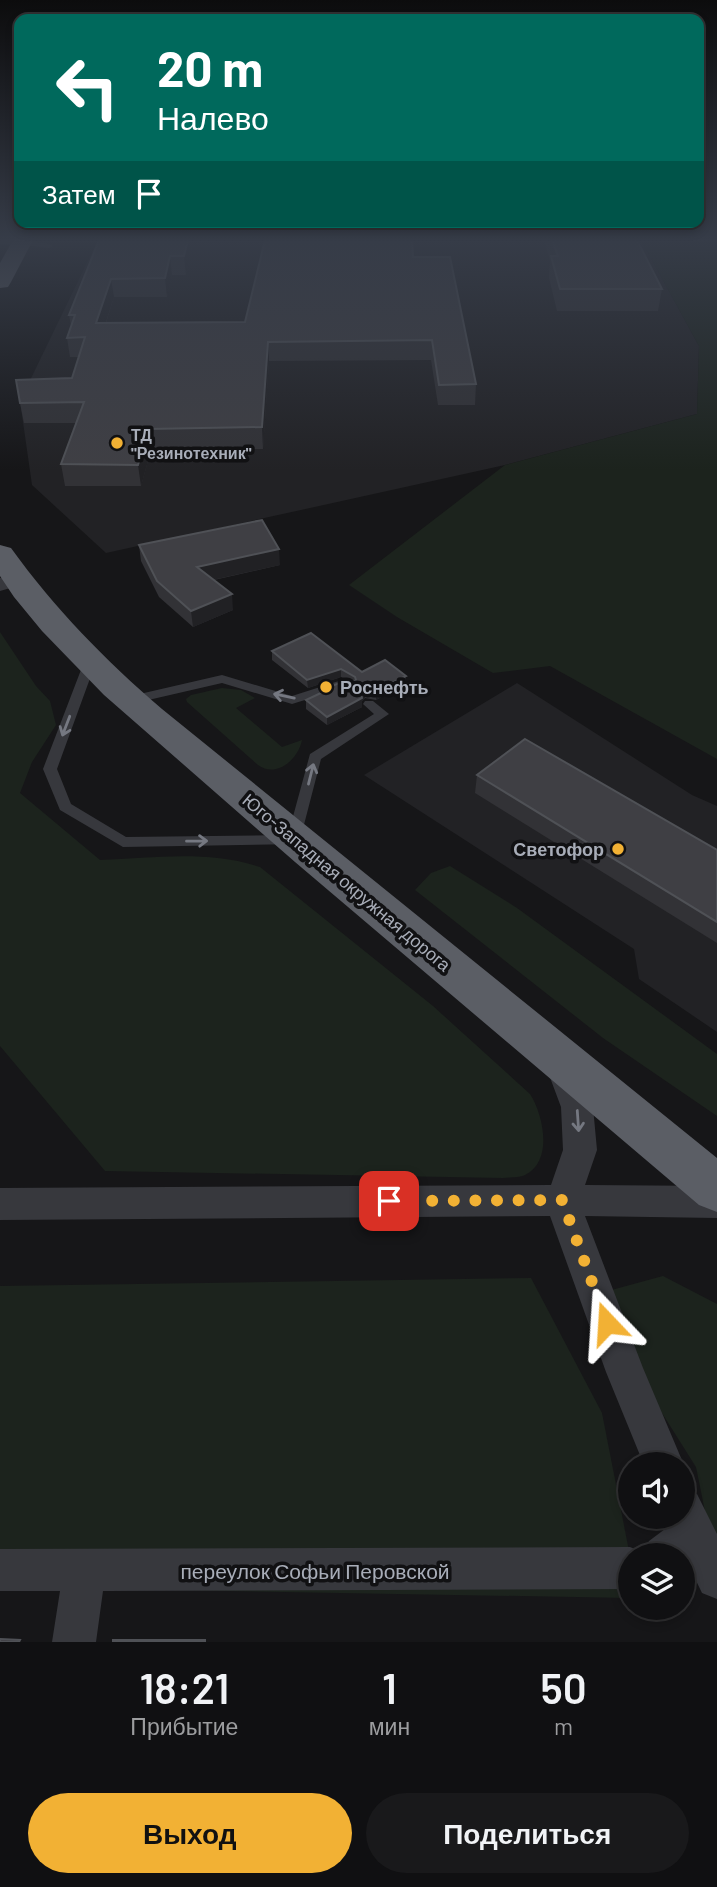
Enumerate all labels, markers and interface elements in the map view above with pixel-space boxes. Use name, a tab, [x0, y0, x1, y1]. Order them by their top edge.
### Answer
text: 20 m	[157, 38, 263, 97]
icon: left	[42, 42, 133, 133]
text: Налево	[157, 98, 269, 136]
icon: arrive	[130, 175, 168, 213]
text: Затем	[42, 178, 116, 209]
place label: ТД "Резинотехник"	[131, 425, 252, 462]
marker: ТД "Резинотехник"	[109, 435, 125, 451]
place label: Роснефть	[340, 676, 429, 698]
marker: Роснефть	[318, 679, 334, 695]
one-way arrow	[273, 689, 295, 702]
one-way arrow	[59, 715, 72, 737]
one-way arrow	[305, 763, 318, 785]
street label: Юго-Западная окружная дорога	[238, 788, 456, 976]
one-way arrow	[185, 834, 208, 848]
place label: Светофор	[513, 838, 604, 860]
marker: Светофор	[610, 841, 626, 857]
one-way arrow	[572, 1109, 585, 1132]
pin	[359, 1171, 419, 1231]
icon: arrive	[370, 1182, 408, 1220]
position arrow	[570, 1286, 644, 1360]
map controls	[618, 1452, 695, 1620]
button: sound	[618, 1452, 695, 1529]
button: layers	[618, 1543, 695, 1620]
street label: переулок Софьи Перовской	[180, 1558, 450, 1583]
text: 18:21	[140, 1662, 229, 1712]
text: 1	[382, 1662, 397, 1712]
text: 50	[541, 1662, 587, 1712]
text: Прибытие	[130, 1712, 238, 1740]
text: мин	[369, 1712, 410, 1740]
text: m	[554, 1712, 573, 1740]
button: Выход	[28, 1793, 352, 1873]
button: Поделиться	[366, 1793, 689, 1873]

